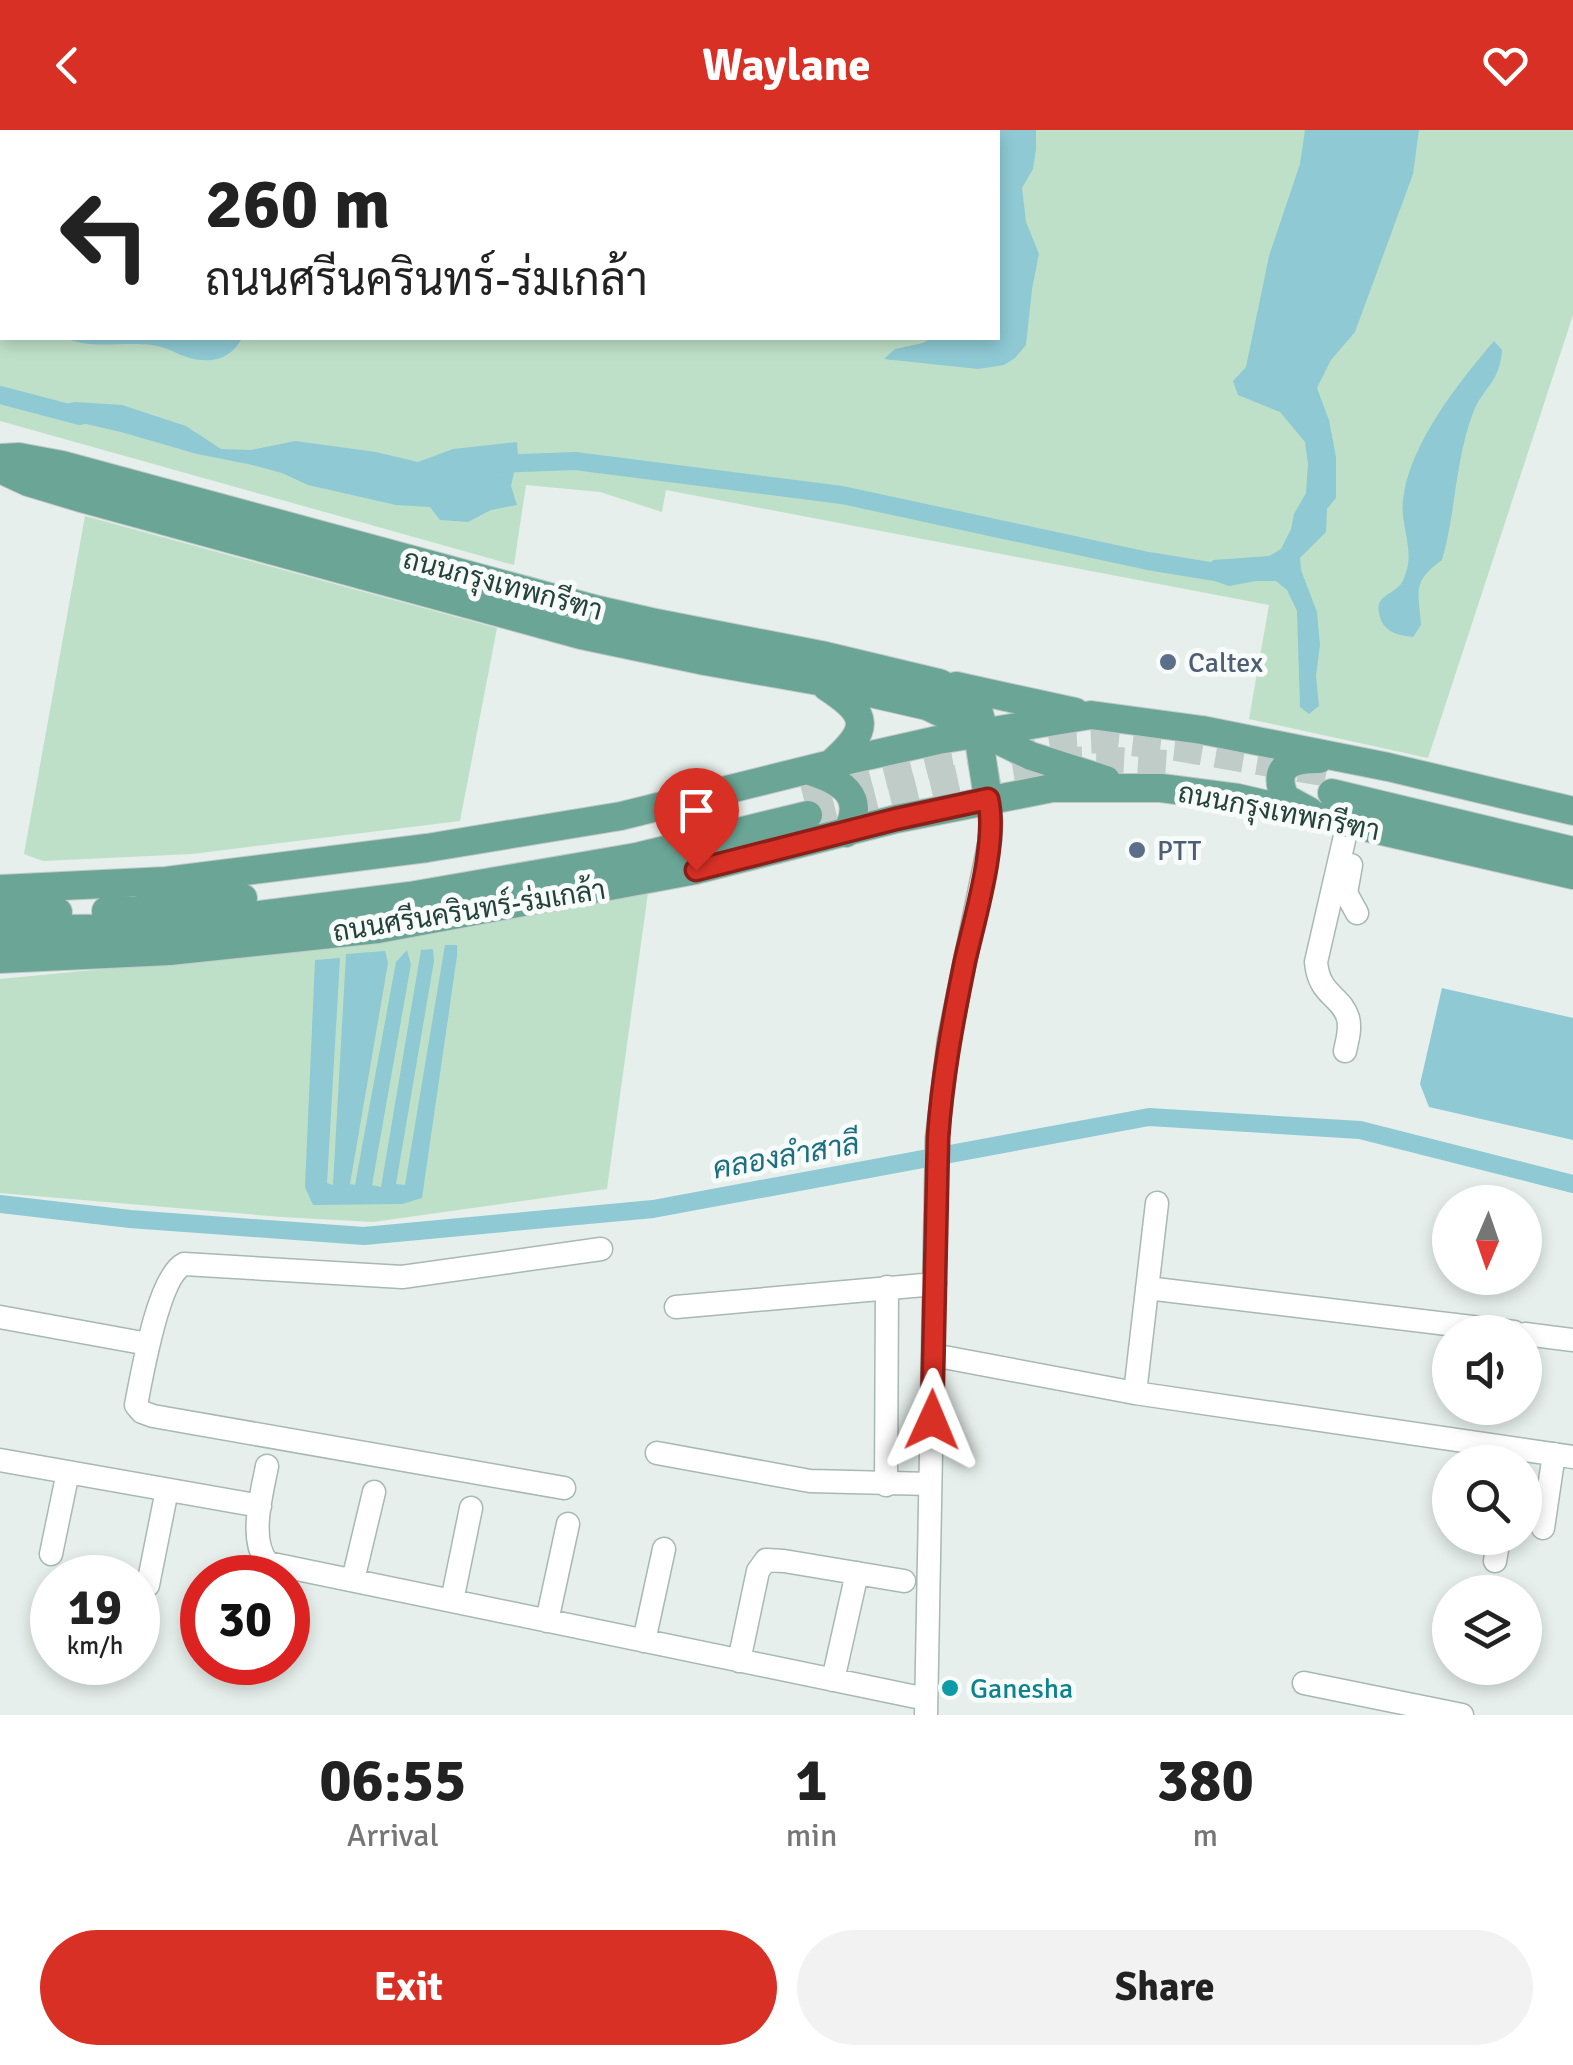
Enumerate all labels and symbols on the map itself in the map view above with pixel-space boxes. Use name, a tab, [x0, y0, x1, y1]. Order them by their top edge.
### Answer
street label: ถนนกรุงเทพกรีฑา	[399, 540, 607, 630]
place label: Caltex	[1188, 646, 1263, 680]
marker: Caltex	[1157, 651, 1179, 673]
pin	[654, 768, 739, 871]
street label: ถนนกรุงเทพกรีฑา	[1175, 774, 1383, 850]
place label: PTT	[1157, 834, 1202, 868]
marker: PTT	[1126, 839, 1148, 861]
street label: ถนนศรีนครินทร์-ร่มเกล้า	[330, 870, 608, 949]
water label: คลองลำสาลี	[710, 1124, 864, 1188]
north arrow	[1432, 1185, 1542, 1295]
position arrow	[880, 1368, 984, 1472]
speed limit sign: 30	[180, 1555, 310, 1685]
place label: Ganesha	[970, 1672, 1073, 1706]
marker: Ganesha	[939, 1677, 961, 1699]

